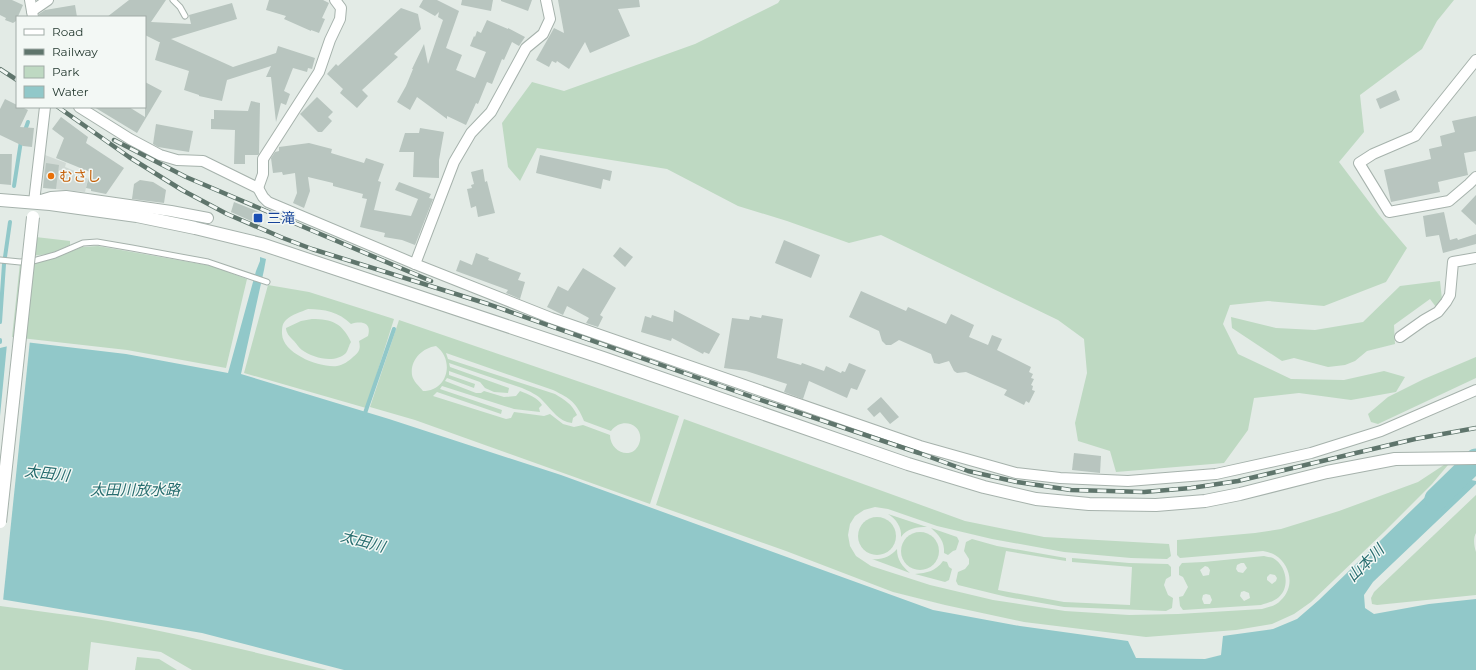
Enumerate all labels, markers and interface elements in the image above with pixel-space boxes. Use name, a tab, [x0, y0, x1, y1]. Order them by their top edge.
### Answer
legend	[16, 16, 146, 108]
text: Road	[52, 24, 83, 39]
text: Railway	[52, 44, 98, 59]
text: Park	[52, 64, 80, 79]
text: Water	[52, 84, 89, 99]
place label: むさし	[59, 167, 101, 185]
marker: むさし	[46, 171, 56, 181]
place label: 三滝	[267, 209, 295, 227]
marker: 三滝	[252, 212, 264, 224]
water label: 太田川	[24, 461, 72, 485]
water label: 太田川放水路	[90, 480, 182, 499]
water label: 太田川	[339, 526, 389, 557]
water label: 山本川	[1342, 539, 1389, 586]

